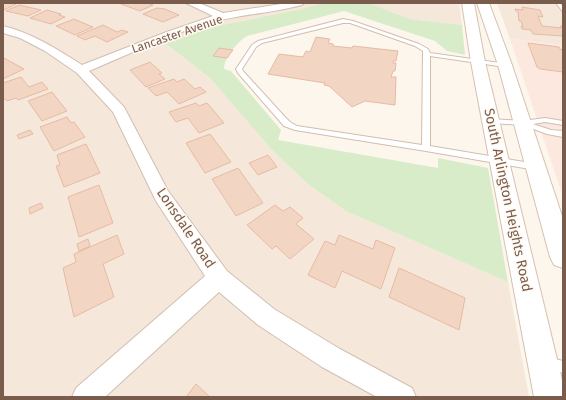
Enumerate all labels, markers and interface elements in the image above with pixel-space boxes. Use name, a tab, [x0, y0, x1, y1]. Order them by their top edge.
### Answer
street label: Lancaster Avenue	[130, 12, 224, 56]
street label: South Arlington Heights Road	[480, 107, 536, 293]
street label: Lonsdale Road	[153, 185, 219, 271]

